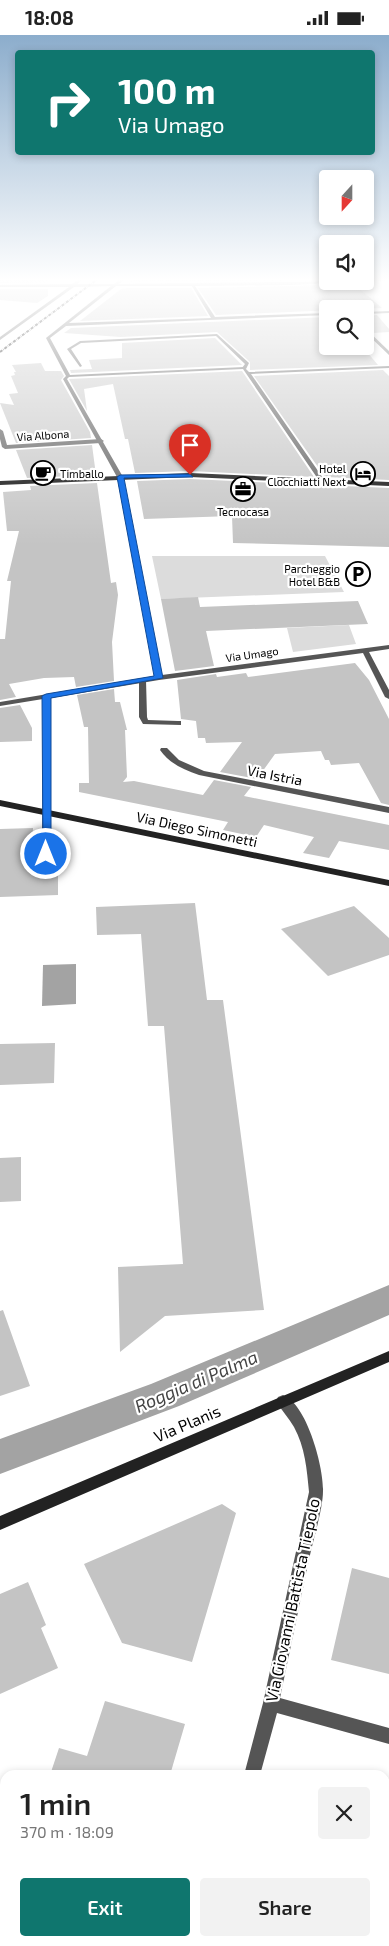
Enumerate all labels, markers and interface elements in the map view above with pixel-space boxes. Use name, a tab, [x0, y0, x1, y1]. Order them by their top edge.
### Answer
text: 18:08	[25, 6, 74, 29]
text: 100 m	[118, 69, 216, 111]
icon: right	[35, 70, 100, 135]
text: Via Umago	[118, 111, 225, 137]
north arrow	[319, 170, 374, 225]
map controls	[319, 170, 374, 355]
button: sound	[319, 235, 374, 290]
button: search	[319, 300, 374, 355]
pin	[169, 424, 211, 475]
street label: Via Albona	[16, 427, 70, 443]
icon: arrive	[176, 431, 204, 459]
cafe icon: Timballo	[30, 460, 56, 486]
hotel icon: Hotel Clocchiatti Next	[350, 461, 376, 487]
place label: Hotel Clocchiatti Next	[267, 462, 347, 488]
place label: Timballo	[60, 467, 104, 480]
office icon: Tecnocasa	[230, 476, 256, 502]
place label: Tecnocasa	[217, 505, 269, 518]
parking icon: Parcheggio Hotel B&B	[345, 561, 371, 587]
place label: Parcheggio Hotel B&B	[284, 562, 340, 588]
street label: Via Umago	[225, 644, 279, 664]
street label: Via Istria	[246, 761, 304, 789]
street label: Via Diego Simonetti	[135, 808, 259, 850]
position arrow	[19, 827, 71, 879]
water label: Roggia di Palma	[131, 1345, 261, 1417]
street label: Via Planis	[151, 1400, 223, 1446]
street label: Via Giovanni Battista Tiepolo	[261, 1497, 323, 1703]
text: 1 min	[20, 1785, 91, 1821]
button: close	[318, 1787, 370, 1839]
text: 370 m · 18:09	[20, 1822, 114, 1841]
button: Exit	[20, 1878, 190, 1936]
button: Share	[200, 1878, 370, 1936]

